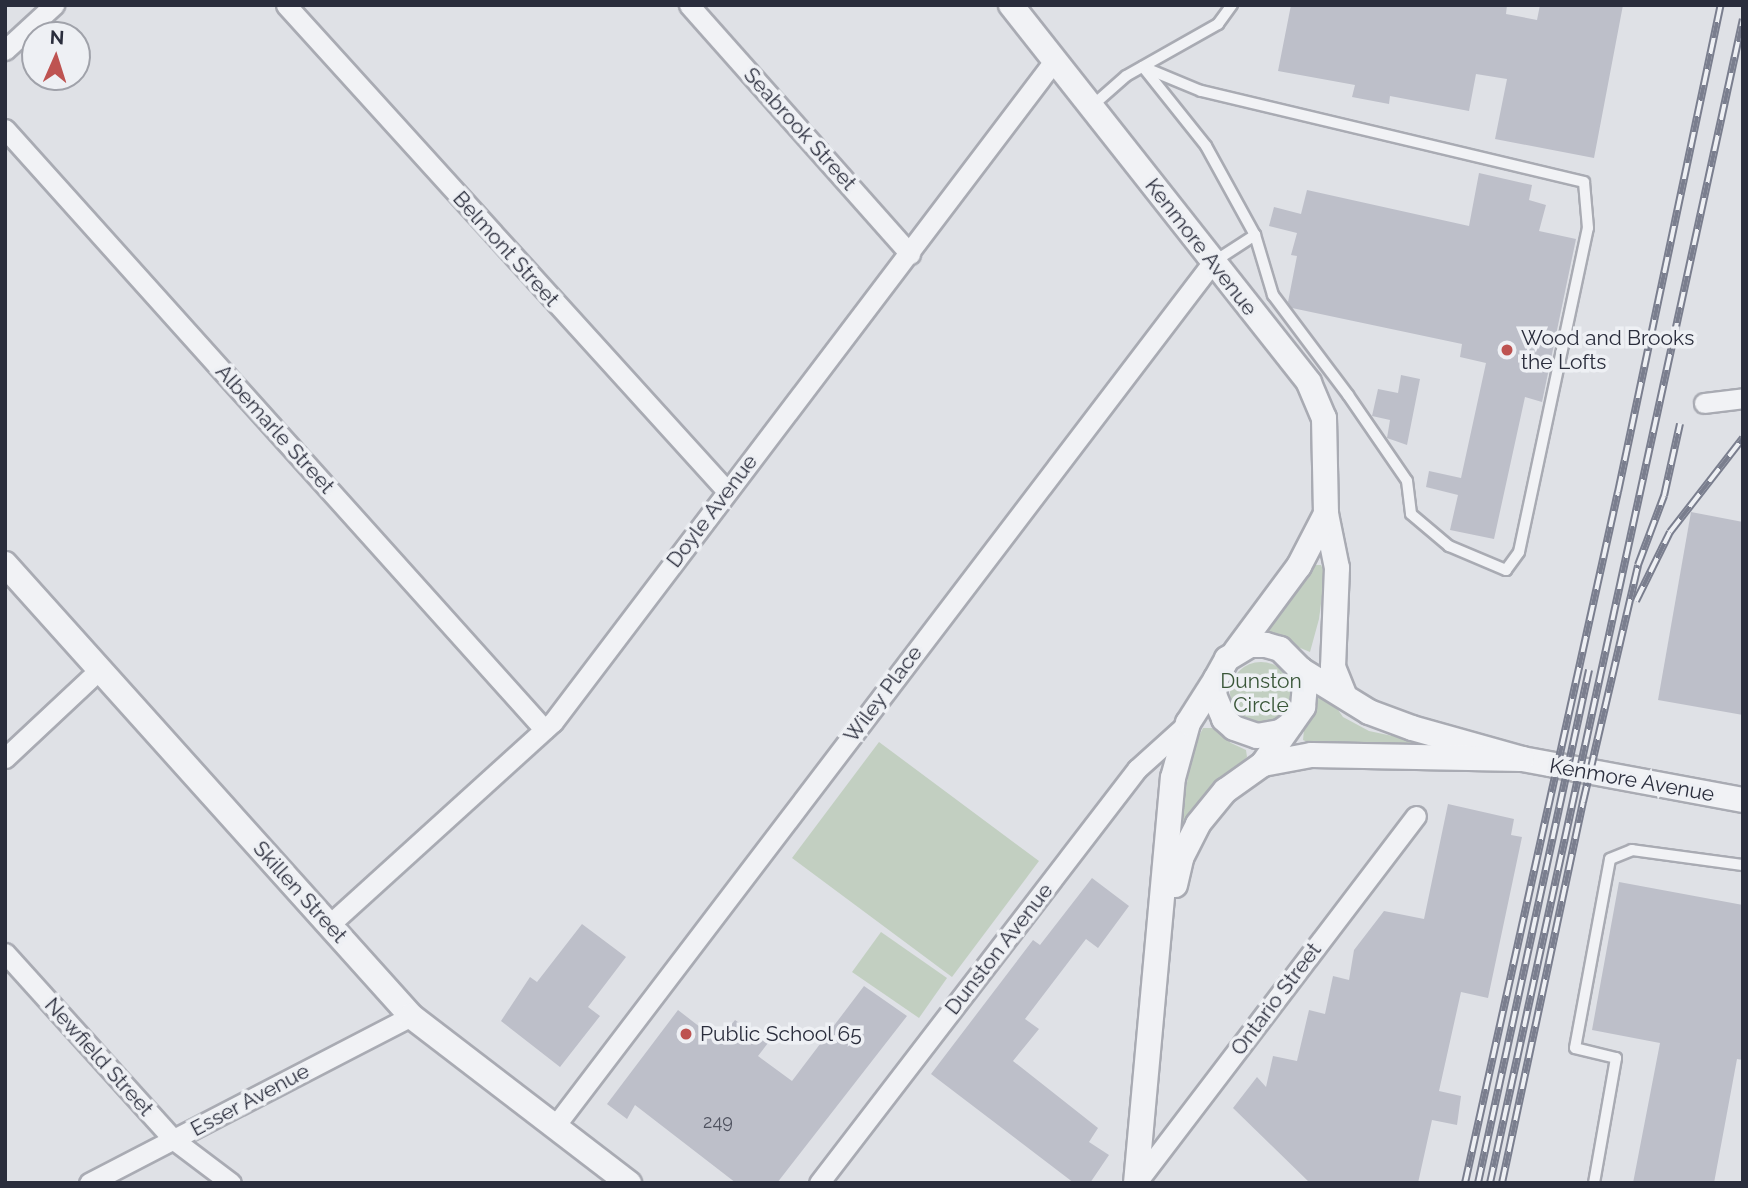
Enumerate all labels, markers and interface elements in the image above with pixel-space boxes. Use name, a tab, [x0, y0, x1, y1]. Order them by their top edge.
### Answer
north arrow	[21, 21, 91, 91]
text: N	[49, 26, 65, 48]
street label: Seabrook Street	[738, 63, 862, 195]
street label: Kenmore Avenue	[1139, 173, 1263, 321]
street label: Belmont Street	[448, 186, 564, 312]
place label: Wood and Brooks the Lofts	[1521, 325, 1694, 375]
marker: Wood and Brooks the Lofts	[1499, 342, 1515, 358]
street label: Albemarle Street	[210, 359, 340, 499]
street label: Doyle Avenue	[661, 449, 763, 573]
street label: Wiley Place	[838, 641, 928, 747]
park label: Dunston Circle	[1220, 668, 1302, 718]
street label: Kenmore Avenue	[1547, 753, 1717, 807]
street label: Skillen Street	[248, 836, 352, 948]
street label: Dunston Avenue	[940, 878, 1058, 1020]
street label: Ontario Street	[1226, 938, 1326, 1060]
street label: Newfield Street	[39, 993, 159, 1121]
place label: Public School 65	[700, 1021, 862, 1047]
marker: Public School 65	[678, 1026, 694, 1042]
street label: Esser Avenue	[186, 1058, 314, 1142]
house number: 249	[703, 1111, 733, 1133]

